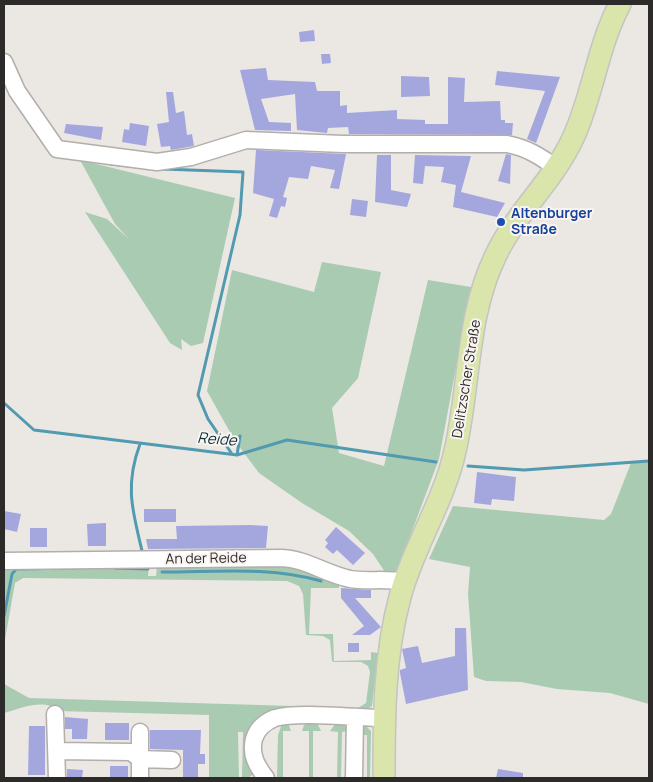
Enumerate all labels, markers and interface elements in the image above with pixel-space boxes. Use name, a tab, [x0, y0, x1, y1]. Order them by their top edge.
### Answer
place label: Altenburger Straße	[511, 206, 592, 238]
marker: Altenburger Straße	[495, 216, 507, 228]
street label: Delitzscher Straße	[449, 318, 485, 440]
water label: Reide	[197, 430, 237, 450]
street label: An der Reide	[165, 550, 247, 568]

